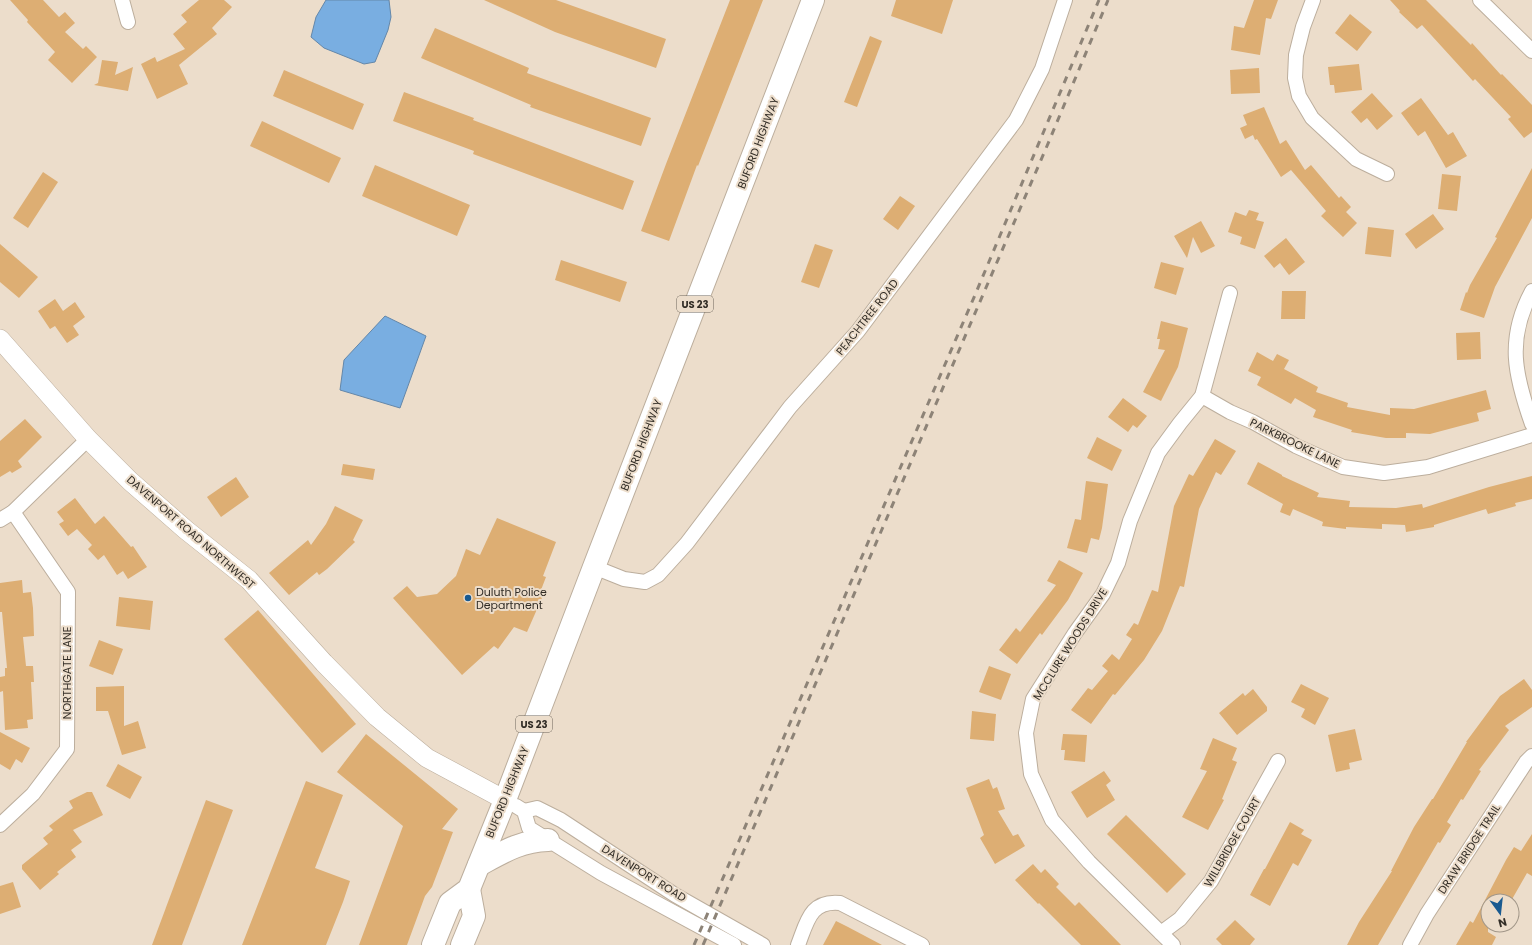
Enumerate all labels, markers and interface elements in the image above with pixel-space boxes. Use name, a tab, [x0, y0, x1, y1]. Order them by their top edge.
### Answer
street label: BUFORD HIGHWAY	[733, 94, 783, 191]
street label: PEACHTREE ROAD	[832, 275, 902, 359]
road number: US 23	[677, 296, 713, 312]
street label: BUFORD HIGHWAY	[616, 396, 666, 493]
street label: PARKBROOKE LANE	[1247, 414, 1343, 472]
street label: DAVENPORT ROAD NORTHWEST	[123, 472, 259, 592]
place label: Duluth Police Department	[476, 584, 547, 613]
street label: MCCLURE WOODS DRIVE	[1029, 585, 1111, 703]
marker: Duluth Police Department	[463, 593, 473, 603]
street label: NORTHGATE LANE	[59, 627, 75, 719]
road number: US 23	[516, 716, 552, 732]
street label: BUFORD HIGHWAY	[481, 744, 533, 840]
street label: WILLBRIDGE COURT	[1200, 794, 1264, 890]
street label: DRAW BRIDGE TRAIL	[1434, 801, 1504, 897]
street label: DAVENPORT ROAD	[599, 840, 690, 906]
north arrow	[1480, 893, 1520, 933]
text: N	[1497, 914, 1509, 931]

